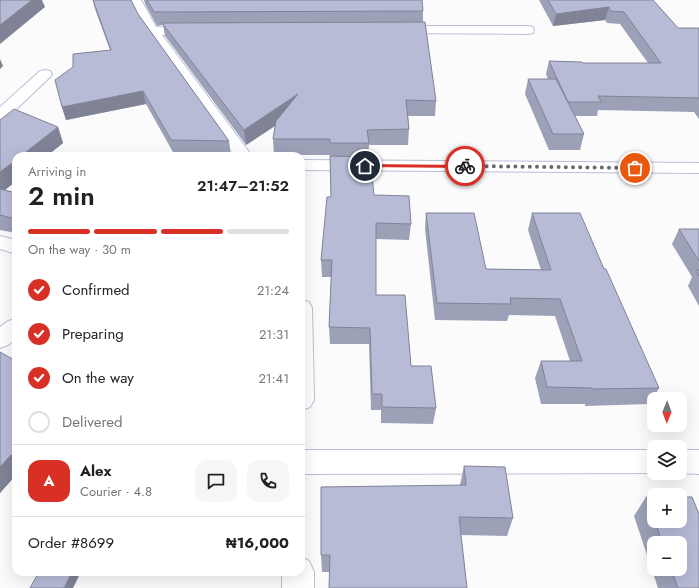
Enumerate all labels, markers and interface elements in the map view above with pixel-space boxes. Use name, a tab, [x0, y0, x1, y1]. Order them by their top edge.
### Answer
courier	[445, 146, 485, 186]
pin	[348, 149, 382, 183]
pin	[618, 151, 652, 185]
icon: home	[354, 155, 376, 177]
icon: bike	[454, 155, 476, 177]
icon: bag	[624, 157, 646, 179]
text: Arriving in	[28, 162, 86, 181]
text: 21:47–21:52	[197, 175, 289, 197]
text: 2 min	[28, 177, 95, 215]
text: On the way · 30 m	[28, 240, 131, 259]
icon: check	[28, 279, 50, 301]
text: Confirmed	[62, 279, 130, 301]
text: 21:24	[257, 281, 289, 300]
icon: check	[28, 323, 50, 345]
text: Preparing	[62, 323, 124, 345]
text: 21:31	[259, 325, 289, 344]
icon: check	[28, 367, 50, 389]
text: On the way	[62, 367, 134, 389]
text: 21:41	[258, 369, 289, 388]
north arrow	[647, 392, 687, 432]
map controls	[647, 392, 687, 576]
text: Delivered	[62, 411, 123, 433]
button: layers	[647, 440, 687, 480]
text: Alex	[80, 460, 111, 482]
button: chat	[195, 460, 237, 502]
button: phone	[247, 460, 289, 502]
text: A	[43, 470, 55, 492]
text: Courier · 4.8	[80, 482, 152, 501]
button: +	[647, 488, 687, 528]
text: Order #8699	[28, 532, 114, 554]
text: ₦16,000	[226, 532, 289, 554]
button: −	[647, 536, 687, 576]

